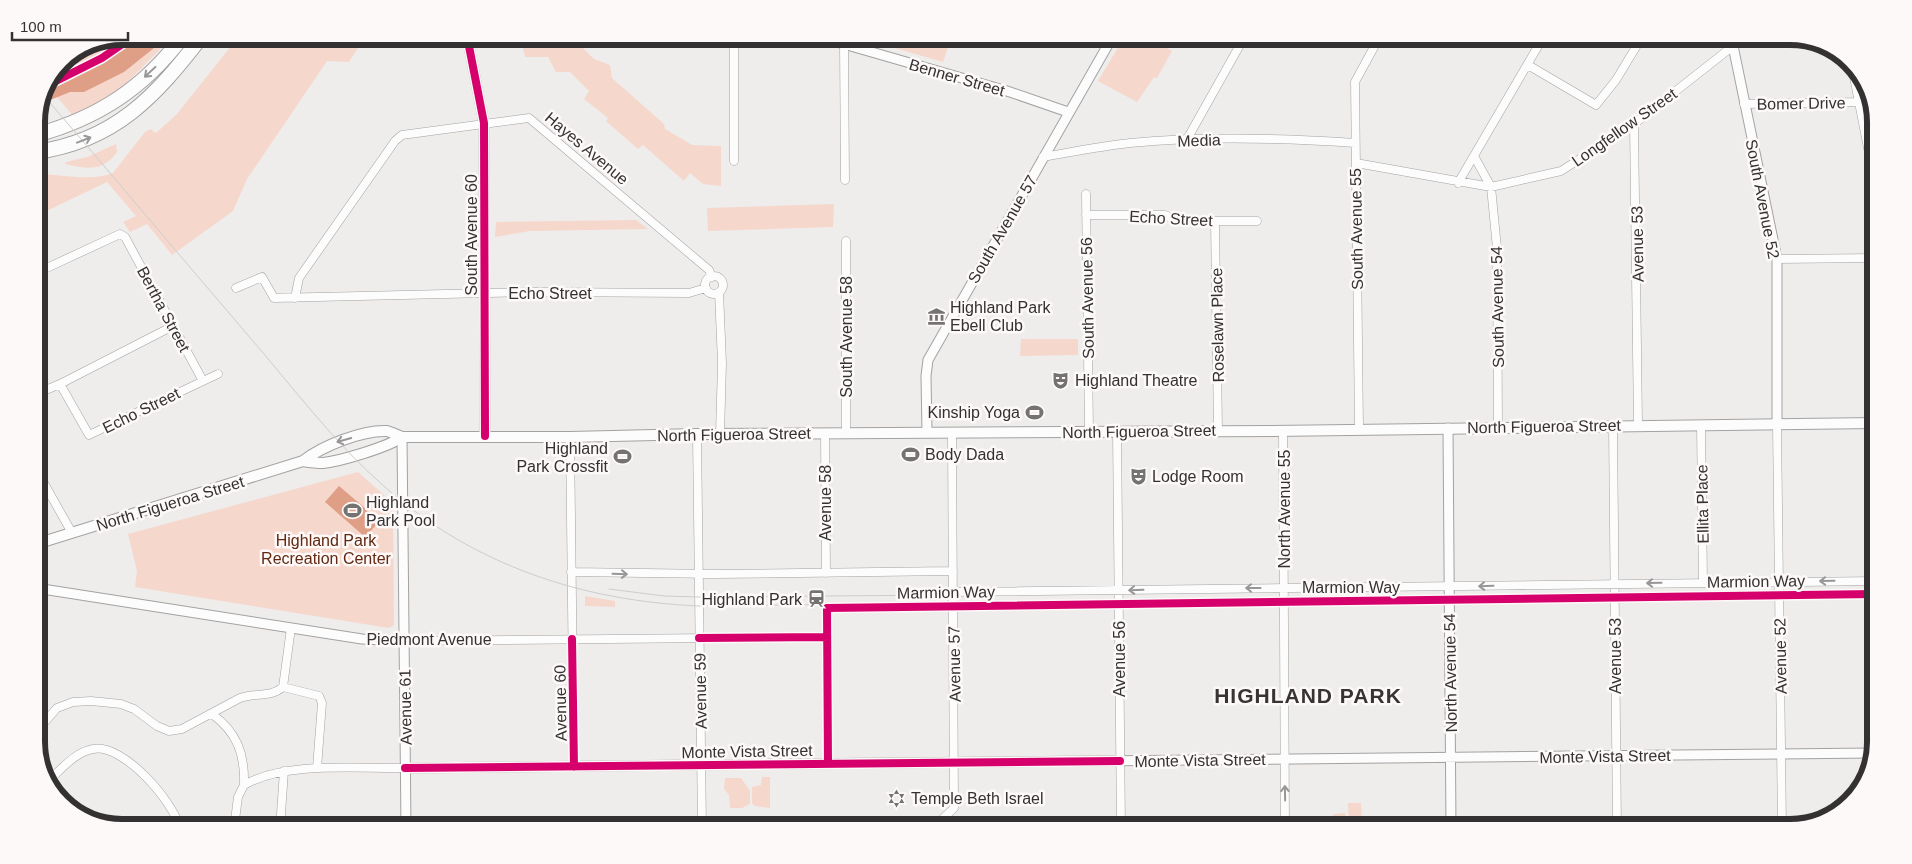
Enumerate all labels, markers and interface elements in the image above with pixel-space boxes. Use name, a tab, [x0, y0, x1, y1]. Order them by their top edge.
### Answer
scale bar	[12, 10, 129, 42]
text: 100 m	[20, 18, 62, 35]
street label: Benner Street	[907, 56, 1007, 99]
one-way arrow	[144, 66, 156, 78]
street label: Longfellow Street	[1569, 85, 1680, 170]
street label: Bomer Drive	[1756, 94, 1846, 113]
street label: Hayes Avenue	[542, 109, 632, 188]
street label: Media	[1177, 131, 1221, 150]
one-way arrow	[75, 135, 91, 144]
street label: South Avenue 52	[1743, 138, 1782, 260]
street label: South Avenue 55	[1347, 168, 1366, 290]
street label: South Avenue 57	[965, 172, 1040, 286]
street label: South Avenue 60	[463, 174, 480, 296]
street label: Avenue 53	[1628, 206, 1647, 282]
street label: Echo Street	[1129, 208, 1214, 229]
street label: South Avenue 56	[1078, 237, 1097, 359]
street label: South Avenue 54	[1488, 246, 1507, 368]
street label: Bertha Street	[134, 264, 193, 355]
street label: Roselawn Place	[1208, 267, 1227, 382]
street label: South Avenue 58	[838, 276, 855, 398]
street label: Echo Street	[508, 285, 592, 302]
place label: Highland Park Ebell Club	[950, 299, 1052, 334]
museum icon: Highland Park Ebell Club	[926, 306, 946, 326]
theatre icon: Highland Theatre	[1051, 370, 1071, 390]
place label: Highland Theatre	[1075, 372, 1198, 389]
street label: Echo Street	[100, 384, 183, 436]
sports icon: Kinship Yoga	[1024, 402, 1044, 422]
place label: Kinship Yoga	[927, 404, 1020, 421]
street label: North Figueroa Street	[1467, 417, 1622, 436]
street label: North Figueroa Street	[1062, 422, 1217, 441]
street label: North Figueroa Street	[657, 425, 812, 444]
one-way arrow	[337, 436, 353, 446]
place label: Highland Park Crossfit	[516, 440, 609, 475]
sports icon: Body Dada	[901, 444, 921, 464]
place label: Body Dada	[925, 446, 1004, 463]
sports icon: Highland Park Crossfit	[612, 447, 632, 467]
street label: North Avenue 55	[1276, 449, 1293, 568]
street label: Ellita Place	[1693, 464, 1712, 544]
street label: Avenue 58	[817, 465, 834, 541]
theatre icon: Lodge Room	[1128, 466, 1148, 486]
place label: Lodge Room	[1152, 468, 1244, 485]
street label: North Figueroa Street	[94, 473, 247, 534]
place label: Highland Park Pool	[366, 494, 435, 529]
sports icon: Highland Park Pool	[342, 501, 362, 521]
park label: Highland Park Recreation Center	[261, 532, 392, 567]
one-way arrow	[612, 569, 628, 578]
street label: Marmion Way	[1707, 572, 1805, 591]
one-way arrow	[1819, 576, 1836, 586]
one-way arrow	[1646, 578, 1662, 588]
street label: Marmion Way	[1302, 579, 1400, 596]
one-way arrow	[1478, 581, 1494, 590]
street label: Marmion Way	[897, 583, 995, 602]
one-way arrow	[1246, 583, 1262, 593]
one-way arrow	[1128, 585, 1144, 595]
station icon: Highland Park	[806, 589, 826, 609]
place label: Highland Park	[702, 591, 803, 608]
street label: North Avenue 54	[1441, 613, 1460, 733]
street label: Avenue 53	[1607, 618, 1624, 694]
street label: Avenue 52	[1771, 618, 1790, 694]
street label: Avenue 56	[1111, 621, 1128, 697]
street label: Avenue 57	[945, 626, 964, 702]
street label: Piedmont Avenue	[366, 631, 492, 648]
street label: Avenue 59	[691, 653, 710, 729]
street label: Avenue 60	[551, 665, 570, 741]
street label: Avenue 61	[396, 669, 415, 745]
district label: HIGHLAND PARK	[1214, 684, 1402, 707]
street label: Monte Vista Street	[681, 742, 813, 761]
street label: Monte Vista Street	[1539, 747, 1671, 766]
street label: Monte Vista Street	[1134, 751, 1266, 770]
one-way arrow	[1280, 786, 1290, 802]
synagogue icon: Temple Beth Israel	[887, 788, 907, 808]
place label: Temple Beth Israel	[911, 790, 1044, 807]

